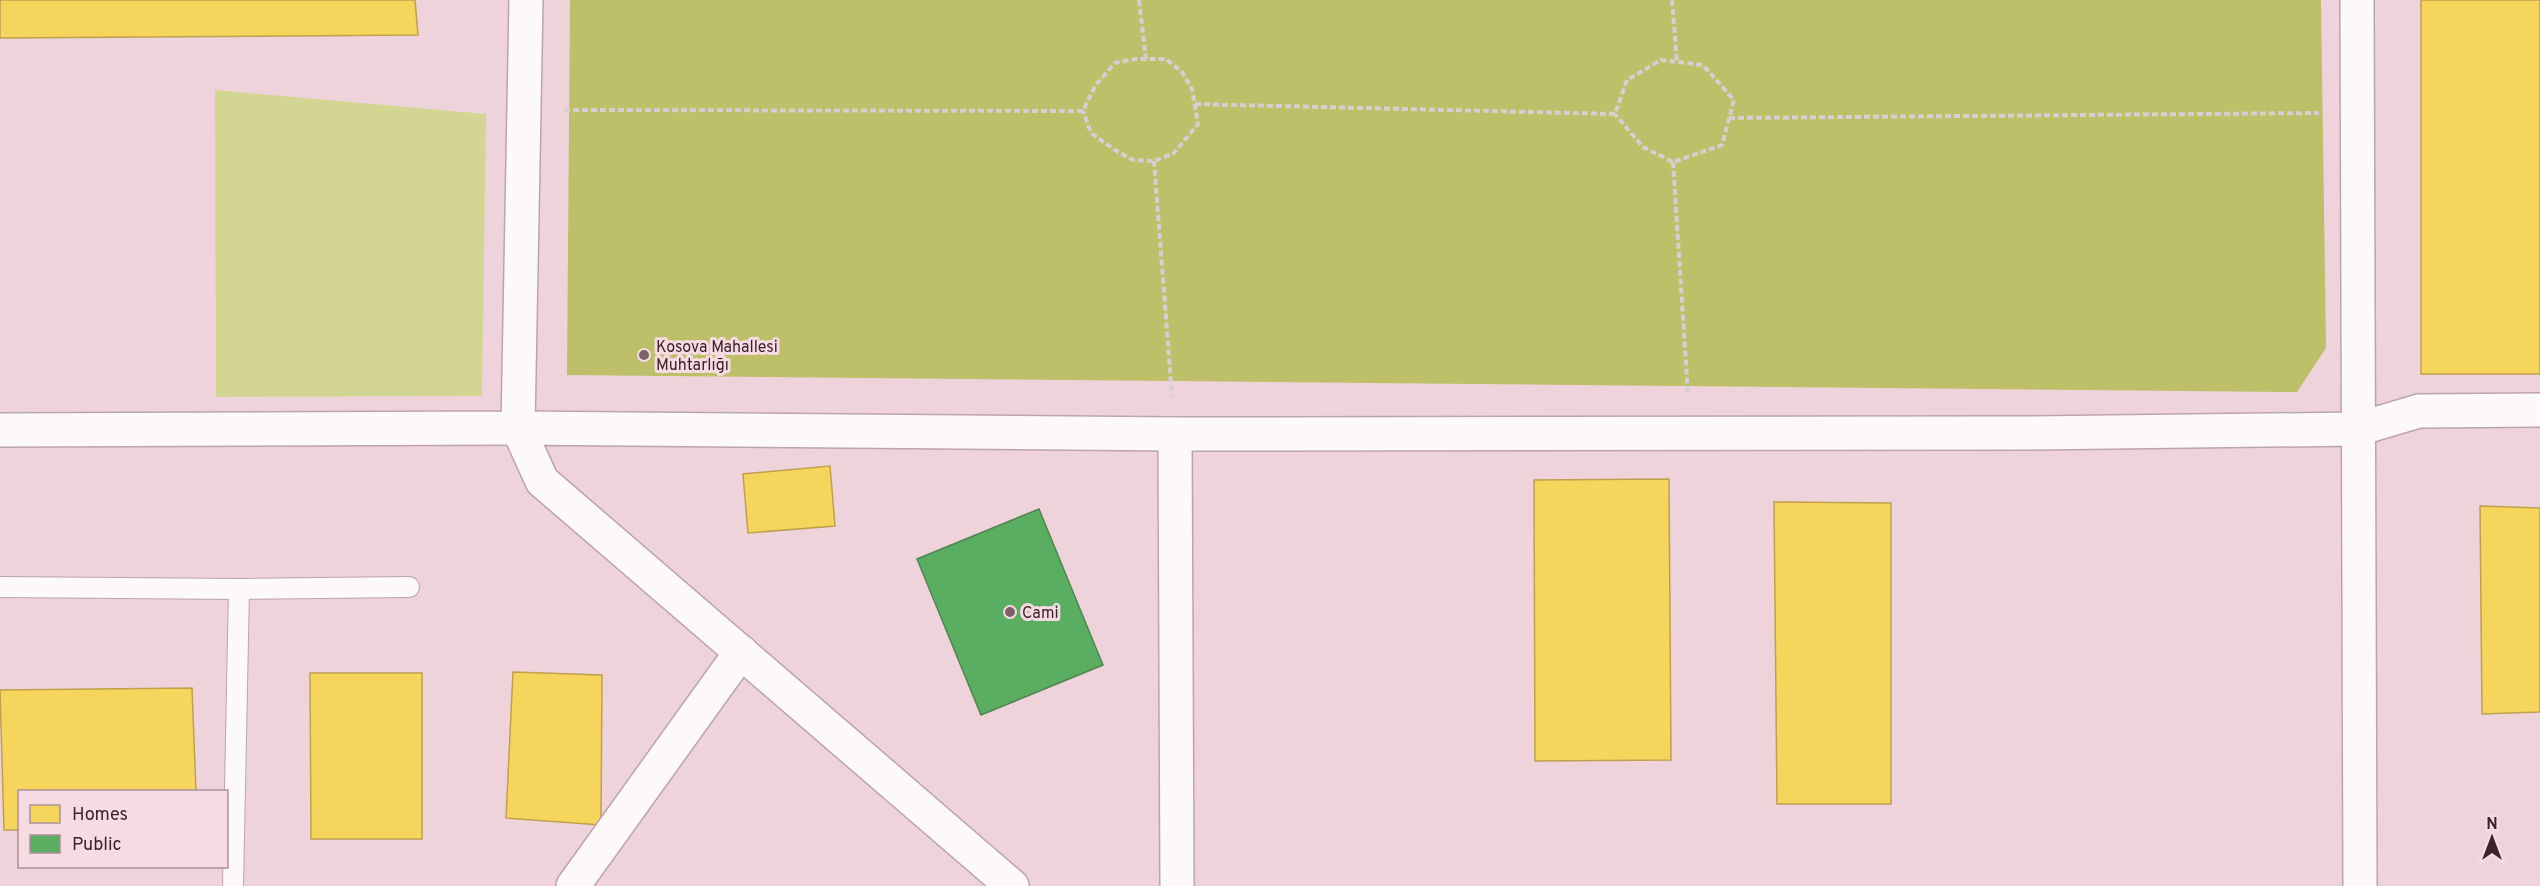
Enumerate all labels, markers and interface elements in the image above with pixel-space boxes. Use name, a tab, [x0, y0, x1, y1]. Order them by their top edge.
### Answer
place label: Kosova Mahallesi Muhtarlığı	[656, 338, 778, 376]
marker: Kosova Mahallesi Muhtarlığı	[637, 348, 651, 362]
place label: Cami	[1022, 604, 1059, 624]
marker: Cami	[1003, 605, 1017, 619]
legend	[18, 790, 228, 868]
text: Homes	[72, 804, 128, 827]
north arrow	[2462, 808, 2522, 868]
text: N	[2486, 815, 2498, 835]
text: Public	[72, 834, 122, 857]

